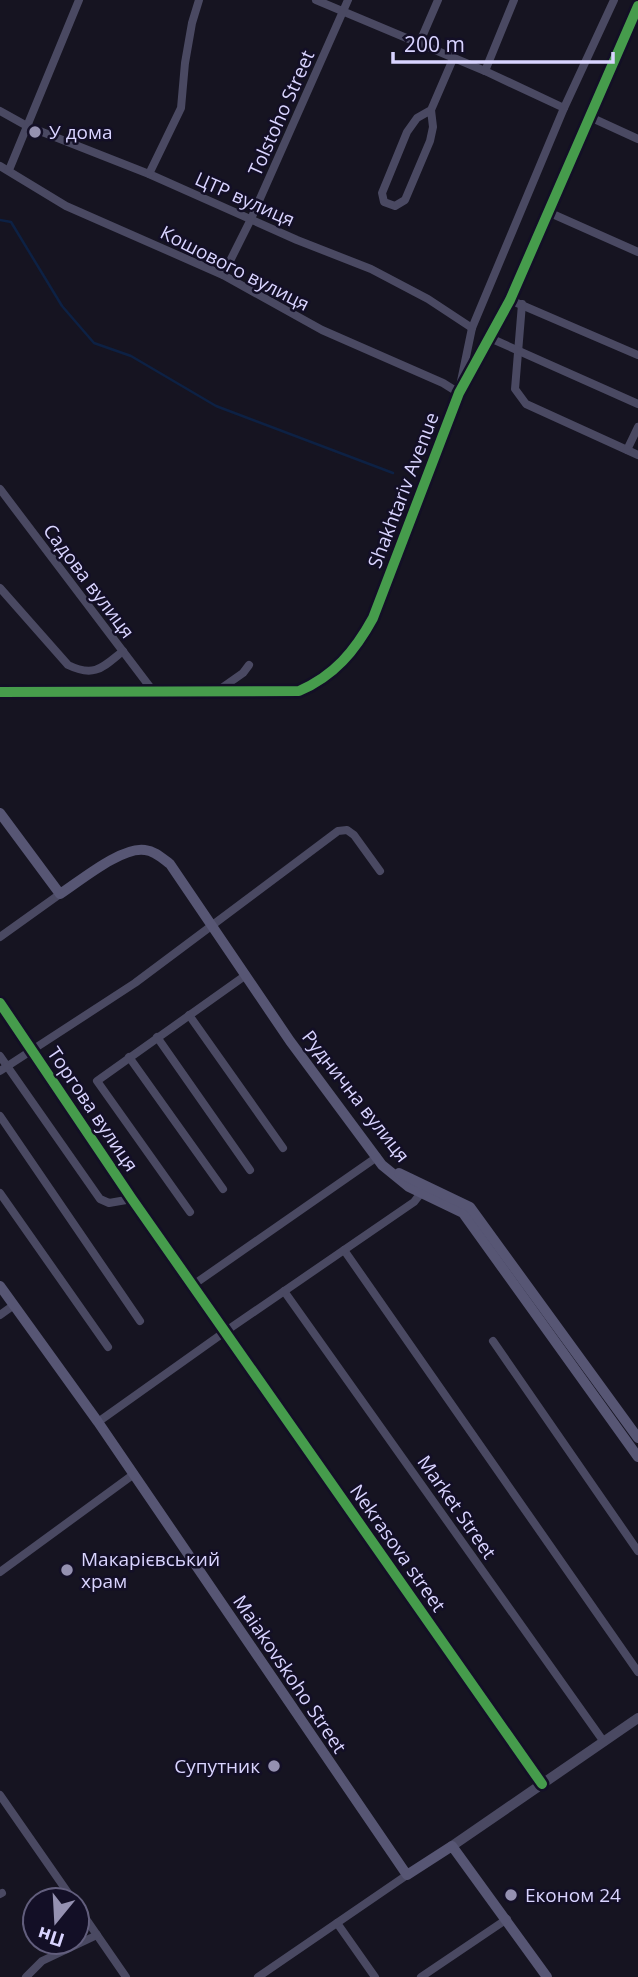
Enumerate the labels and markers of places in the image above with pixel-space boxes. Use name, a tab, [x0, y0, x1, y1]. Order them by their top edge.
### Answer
place label: У дома	[49, 119, 113, 145]
marker: У дома	[27, 124, 43, 140]
place label: Макарієвський храм	[81, 1546, 220, 1594]
marker: Макарієвський храм	[59, 1562, 75, 1578]
place label: Супутник	[174, 1753, 260, 1779]
marker: Супутник	[266, 1758, 282, 1774]
place label: Економ 24	[525, 1882, 621, 1908]
marker: Економ 24	[503, 1887, 519, 1903]

